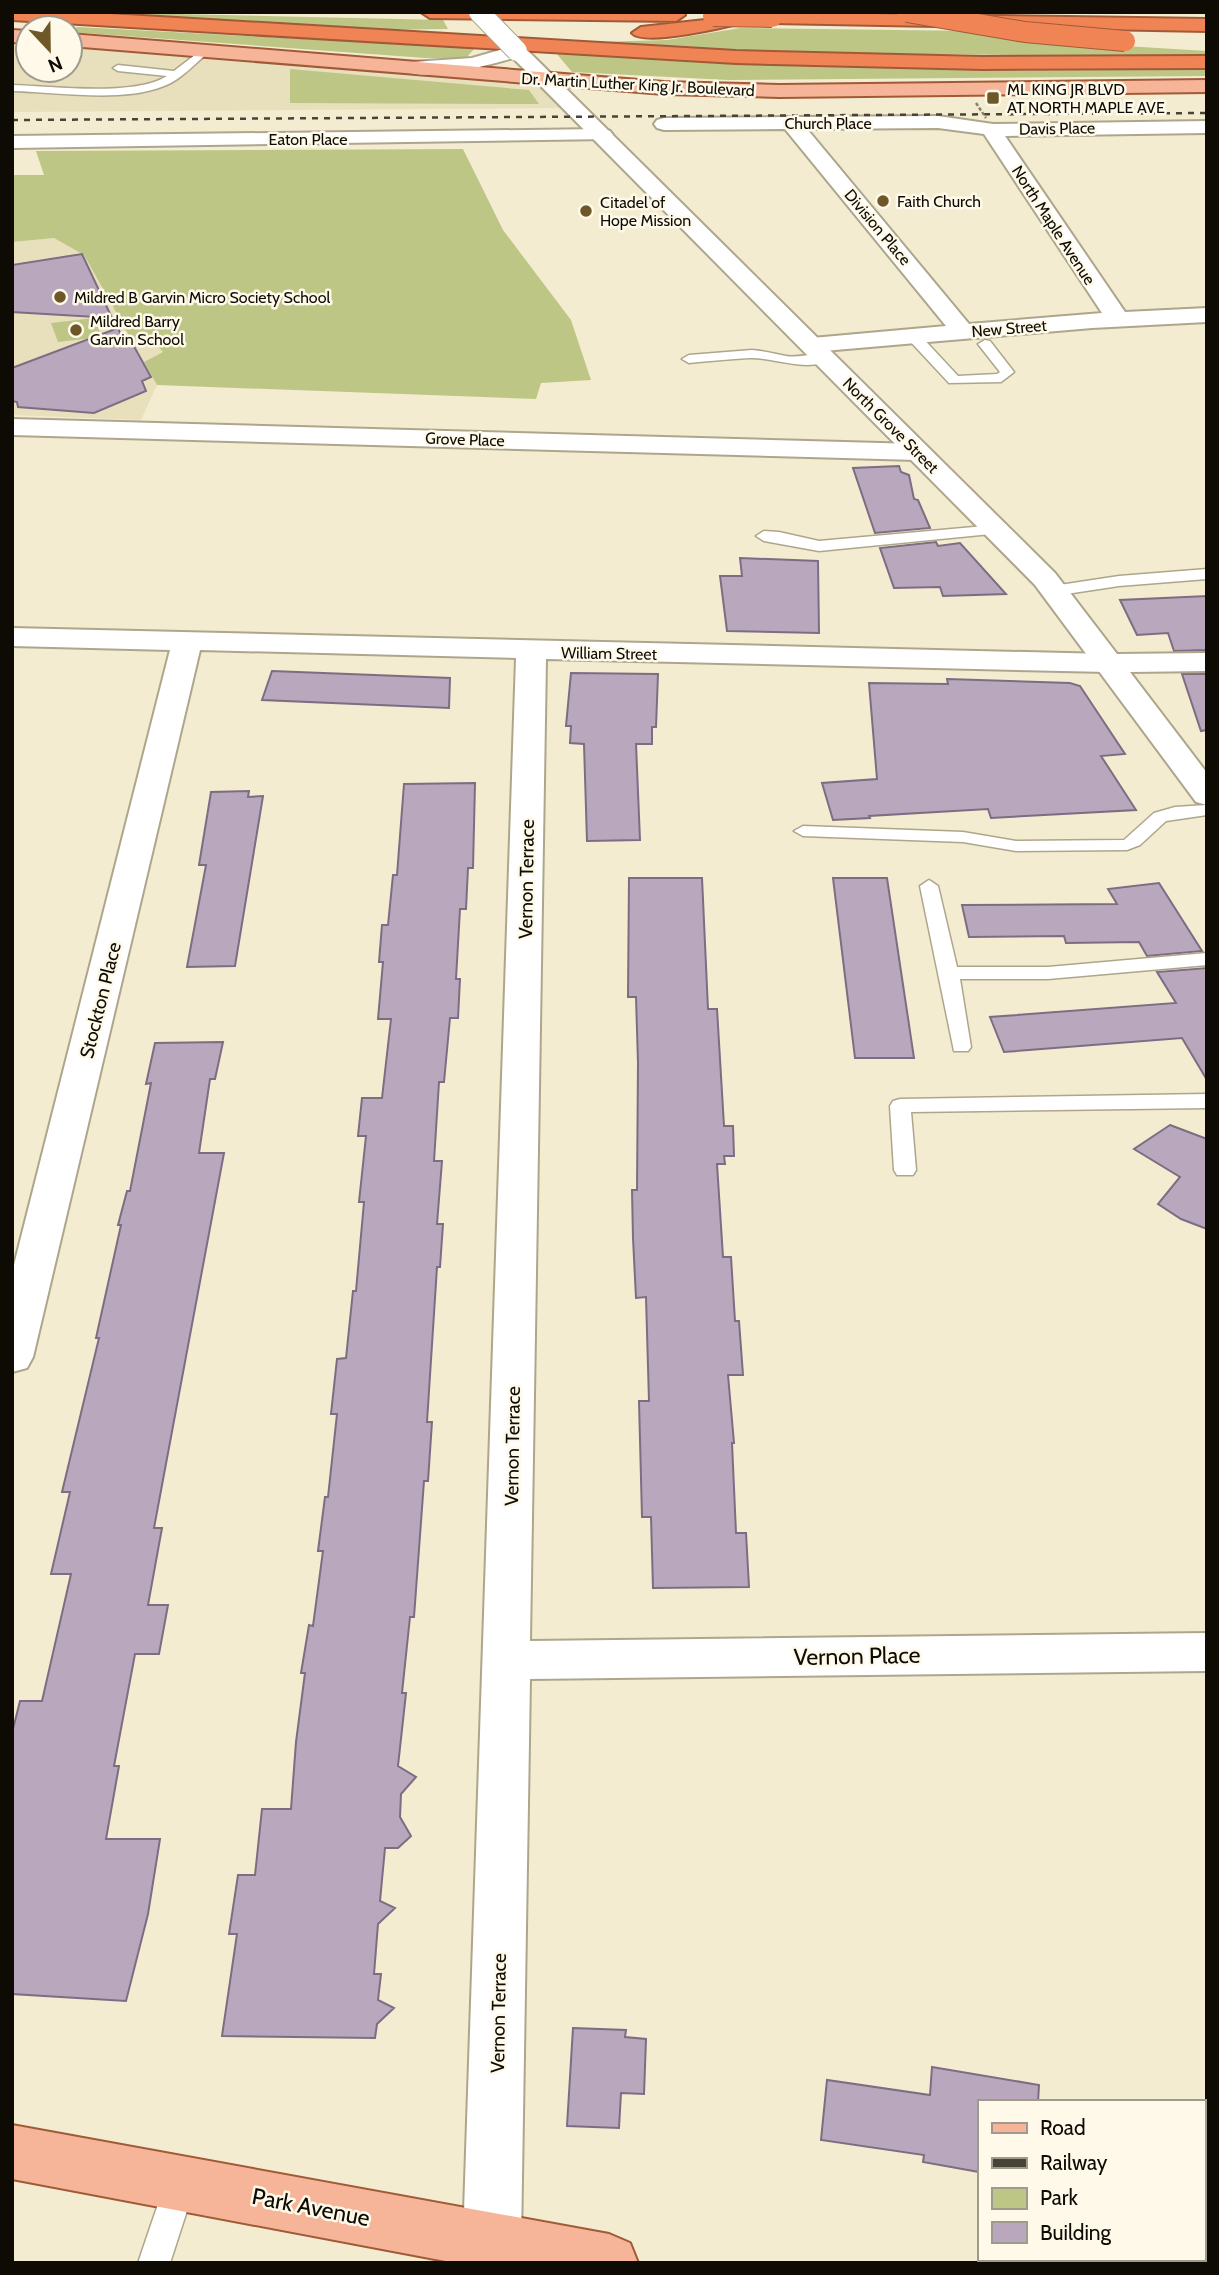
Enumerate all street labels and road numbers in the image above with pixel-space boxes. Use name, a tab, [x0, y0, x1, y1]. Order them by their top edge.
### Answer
street label: Dr. Martin Luther King Jr. Boulevard	[521, 69, 755, 100]
street label: Church Place	[784, 114, 872, 133]
street label: Davis Place	[1019, 118, 1095, 139]
street label: Eaton Place	[269, 130, 347, 149]
street label: North Maple Avenue	[1008, 162, 1099, 288]
street label: Division Place	[840, 185, 915, 269]
street label: New Street	[971, 316, 1048, 341]
street label: North Grove Street	[839, 374, 943, 478]
street label: Grove Place	[425, 429, 505, 450]
street label: William Street	[561, 643, 658, 664]
street label: Vernon Terrace	[514, 819, 539, 939]
street label: Stockton Place	[75, 939, 126, 1061]
street label: Vernon Terrace	[500, 1386, 525, 1506]
street label: Vernon Place	[793, 1641, 921, 1671]
street label: Vernon Terrace	[486, 1953, 511, 2073]
street label: Park Avenue	[250, 2182, 373, 2232]

